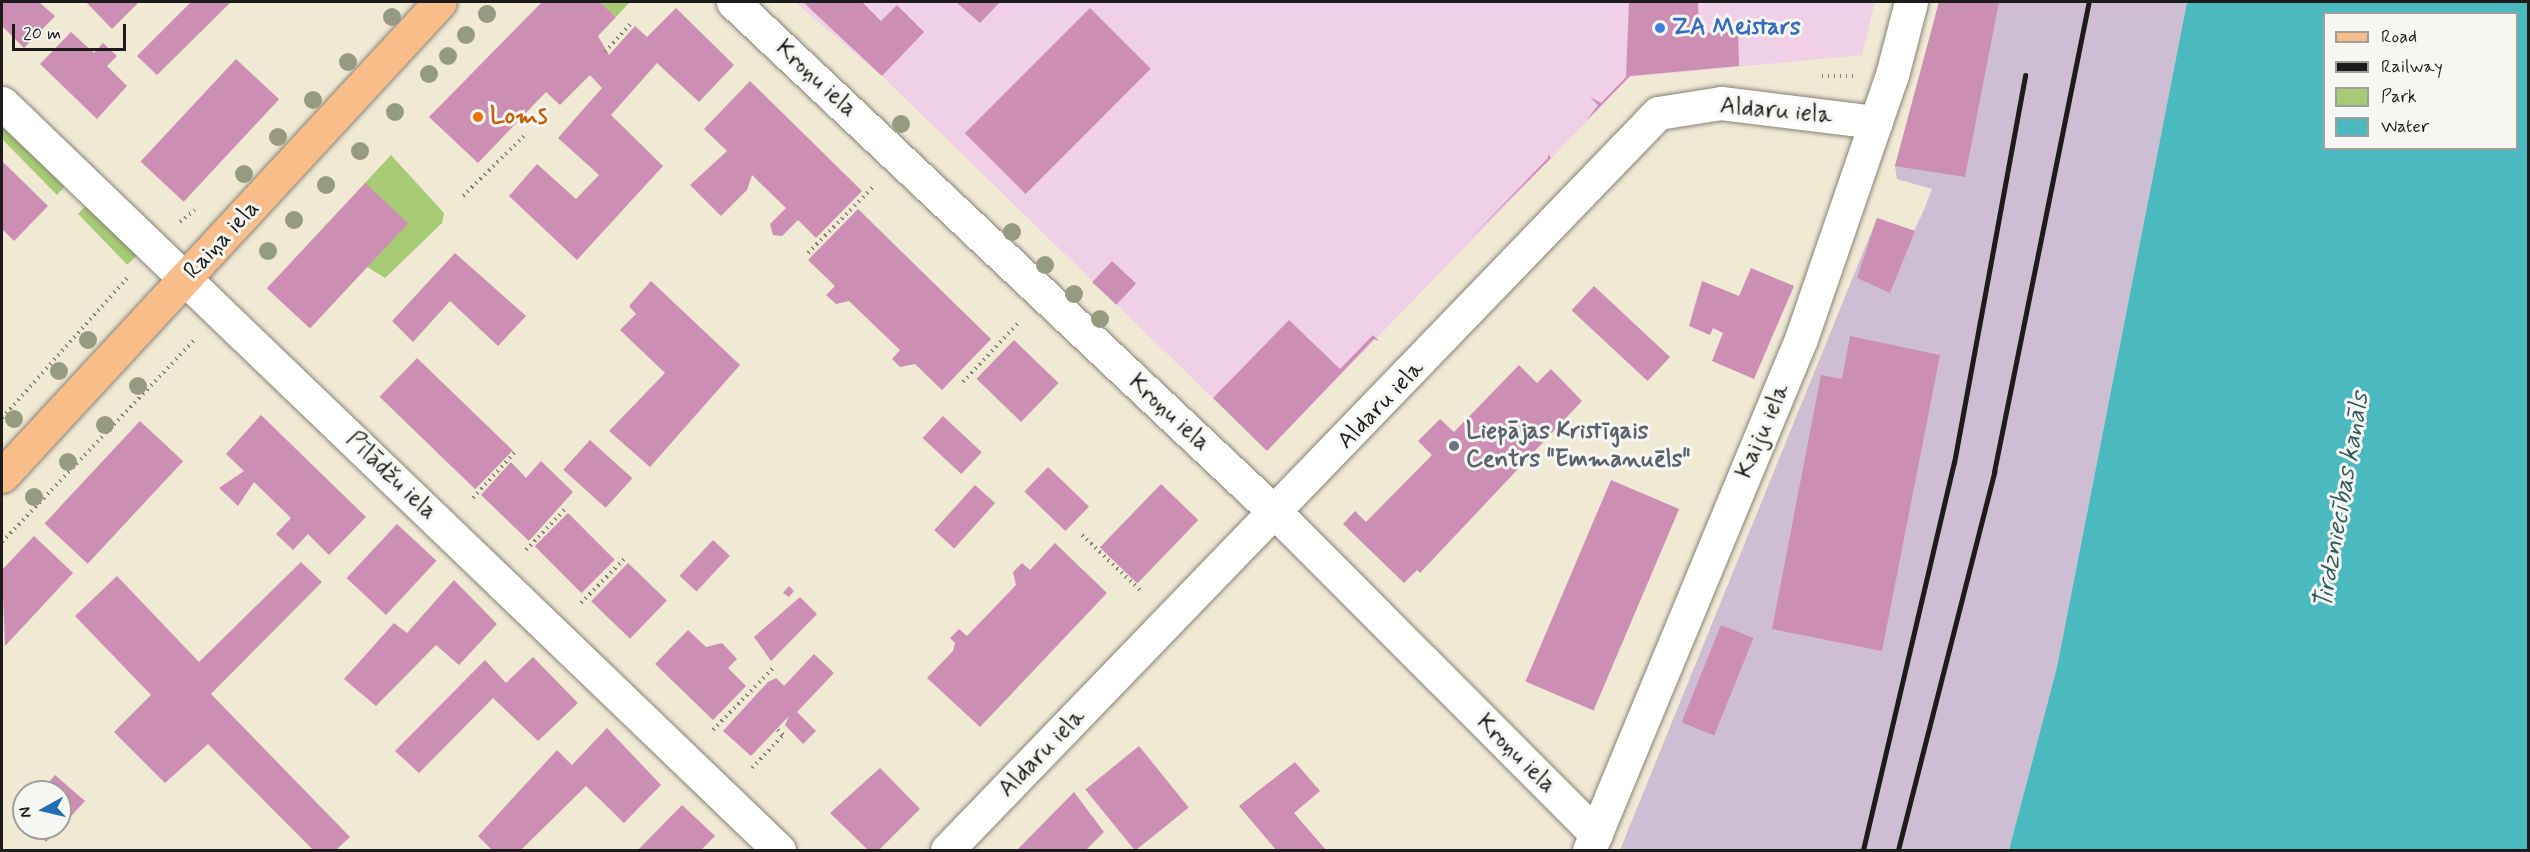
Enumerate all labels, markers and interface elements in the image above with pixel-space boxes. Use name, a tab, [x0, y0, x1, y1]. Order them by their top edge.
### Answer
scale bar	[15, 12, 129, 50]
legend	[2323, 12, 2518, 150]
place label: ZA Meistars	[1672, 14, 1799, 42]
marker: ZA Meistars	[1653, 21, 1667, 35]
text: 20 m	[23, 22, 61, 46]
text: Road	[2381, 25, 2417, 49]
street label: Kroņu iela	[769, 34, 863, 124]
text: Railway	[2381, 55, 2443, 79]
text: Park	[2381, 85, 2417, 109]
street label: Aldaru iela	[1719, 92, 1833, 130]
place label: Loms	[490, 103, 547, 131]
marker: Loms	[471, 110, 485, 124]
text: Water	[2381, 115, 2429, 139]
street label: Raiņa iela	[178, 194, 266, 286]
street label: Aldaru iela	[1332, 355, 1430, 455]
street label: Kroņu iela	[1122, 368, 1216, 458]
street label: Kaiju iela	[1730, 379, 1796, 483]
water label: Tirdzniecības kanāls	[2308, 389, 2378, 613]
place label: Liepājas Kristīgais Centrs "Emmanuēls"	[1466, 418, 1690, 474]
street label: Pīlādžu iela	[339, 425, 443, 527]
marker: Liepājas Kristīgais Centrs "Emmanuēls"	[1447, 439, 1461, 453]
street label: Aldaru iela	[993, 703, 1091, 803]
street label: Kroņu iela	[1470, 708, 1562, 800]
north arrow	[12, 780, 72, 840]
text: N	[15, 806, 37, 819]

